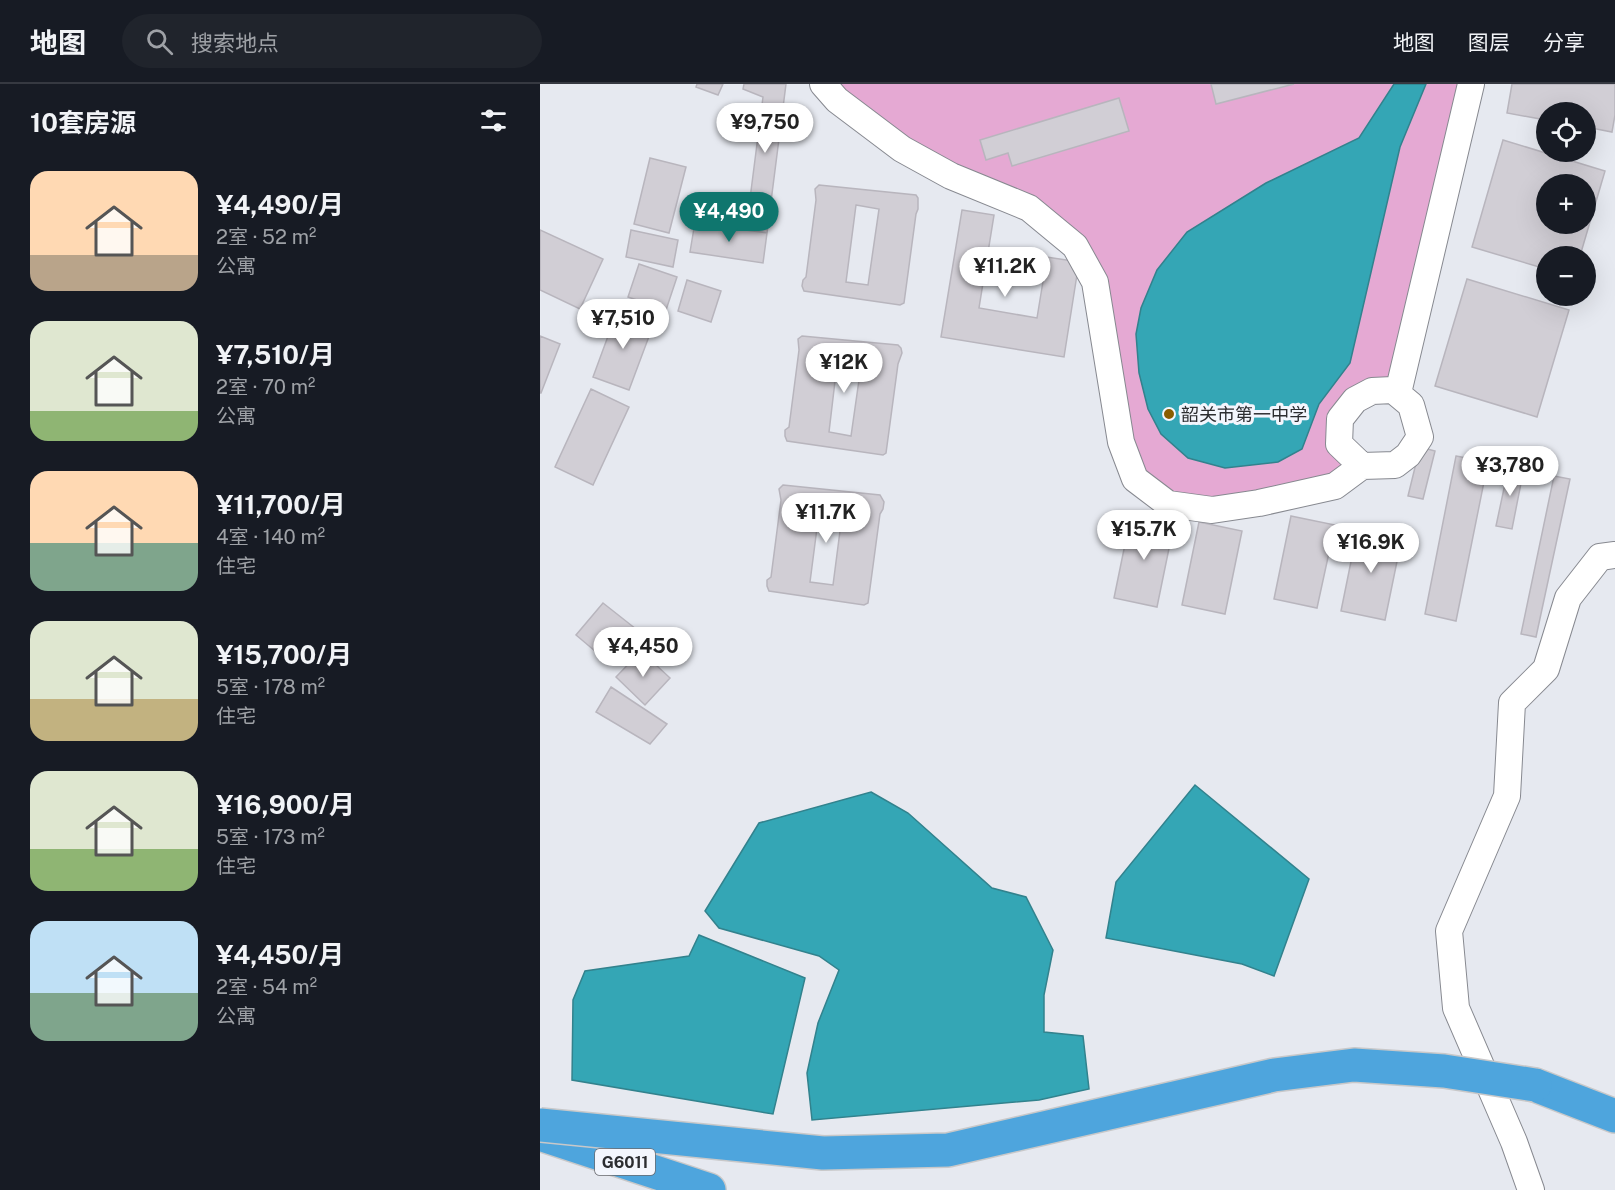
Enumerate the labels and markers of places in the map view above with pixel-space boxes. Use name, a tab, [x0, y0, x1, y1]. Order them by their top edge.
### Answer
pin: ¥9,750	[716, 103, 814, 154]
pin: ¥4,490	[680, 192, 778, 243]
pin: ¥11.2K	[956, 247, 1054, 298]
pin: ¥7,510	[574, 299, 672, 350]
pin: ¥12K	[808, 343, 880, 394]
place label: 韶关市第一中学	[1181, 404, 1307, 425]
marker: 韶关市第一中学	[1162, 407, 1176, 421]
pin: ¥3,780	[1461, 446, 1559, 497]
pin: ¥11.7K	[777, 493, 875, 544]
pin: ¥15.7K	[1095, 510, 1193, 561]
pin: ¥16.9K	[1322, 523, 1420, 574]
pin: ¥4,450	[594, 627, 692, 678]

